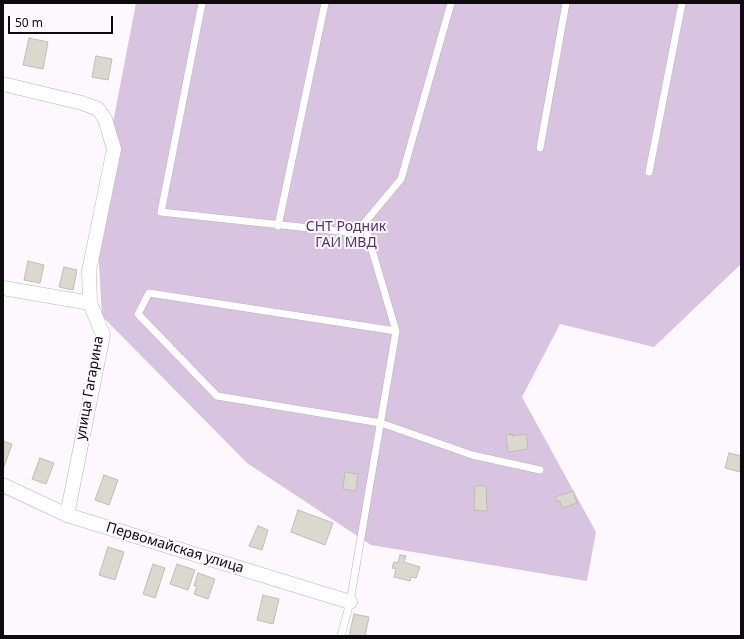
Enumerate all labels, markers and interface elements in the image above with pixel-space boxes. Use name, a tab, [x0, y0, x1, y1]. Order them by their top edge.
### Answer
scale bar	[10, 8, 115, 34]
text: 50 m	[15, 14, 43, 31]
park label: СНТ Родник ГАИ МВД	[306, 219, 386, 252]
street label: улица Гагарина	[73, 335, 107, 441]
street label: Первомайская улица	[104, 519, 246, 577]

